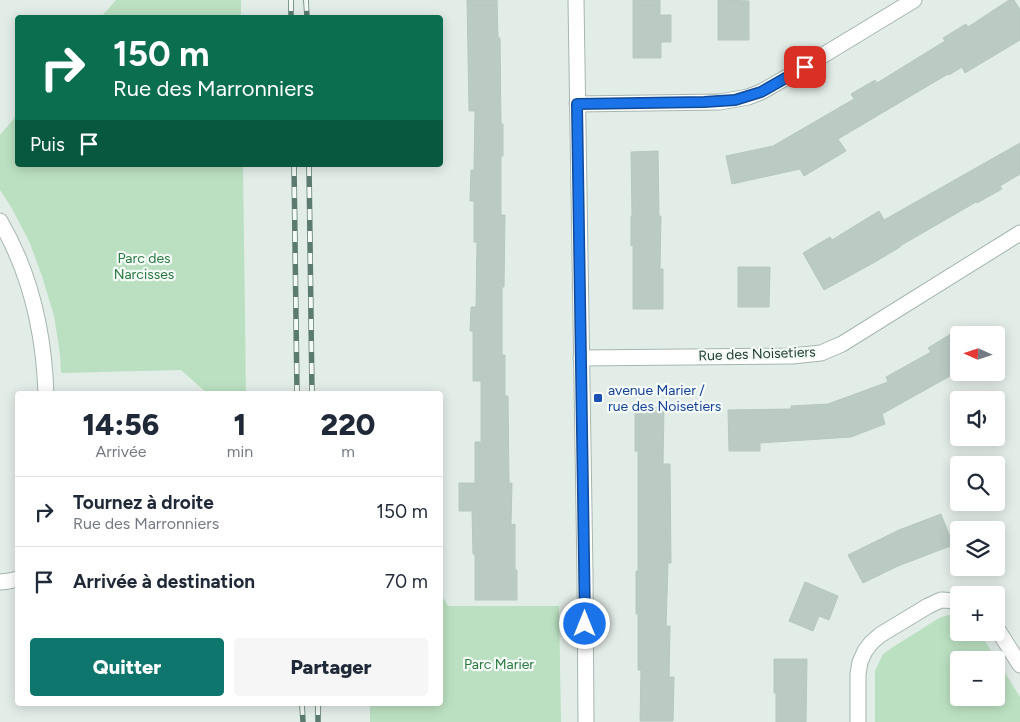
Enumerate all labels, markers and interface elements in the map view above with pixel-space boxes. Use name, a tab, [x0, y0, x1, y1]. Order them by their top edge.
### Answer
text: 150 m	[113, 33, 210, 75]
icon: right	[30, 35, 95, 100]
pin	[784, 46, 826, 88]
icon: arrive	[791, 53, 819, 81]
text: Rue des Marronniers	[113, 75, 314, 102]
icon: arrive	[75, 130, 103, 158]
text: Puis	[30, 133, 65, 156]
park label: Parc des Narcisses	[114, 250, 174, 283]
north arrow	[950, 326, 1005, 381]
map controls	[950, 326, 1005, 706]
street label: Rue des Noisetiers	[698, 343, 816, 365]
place label: avenue Marier / rue des Noisetiers	[608, 382, 721, 415]
button: sound	[950, 391, 1005, 446]
marker: avenue Marier / rue des Noisetiers	[592, 392, 604, 404]
text: 14:56	[83, 406, 159, 443]
text: 1	[234, 406, 246, 443]
text: 220	[321, 406, 375, 443]
text: Arrivée	[95, 442, 146, 461]
text: min	[227, 442, 253, 461]
text: m	[341, 442, 355, 461]
button: search	[950, 456, 1005, 511]
text: Tournez à droite	[73, 491, 214, 514]
icon: right	[30, 498, 58, 526]
text: 150 m	[376, 500, 428, 523]
text: Rue des Marronniers	[73, 514, 219, 533]
button: layers	[950, 521, 1005, 576]
icon: arrive	[30, 568, 58, 596]
text: Arrivée à destination	[73, 570, 255, 593]
text: 70 m	[385, 570, 428, 593]
button: +	[950, 586, 1005, 641]
position arrow	[558, 597, 610, 649]
button: Quitter	[30, 638, 224, 696]
button: Partager	[234, 638, 428, 696]
button: −	[950, 651, 1005, 706]
park label: Parc Marier	[464, 656, 534, 673]

